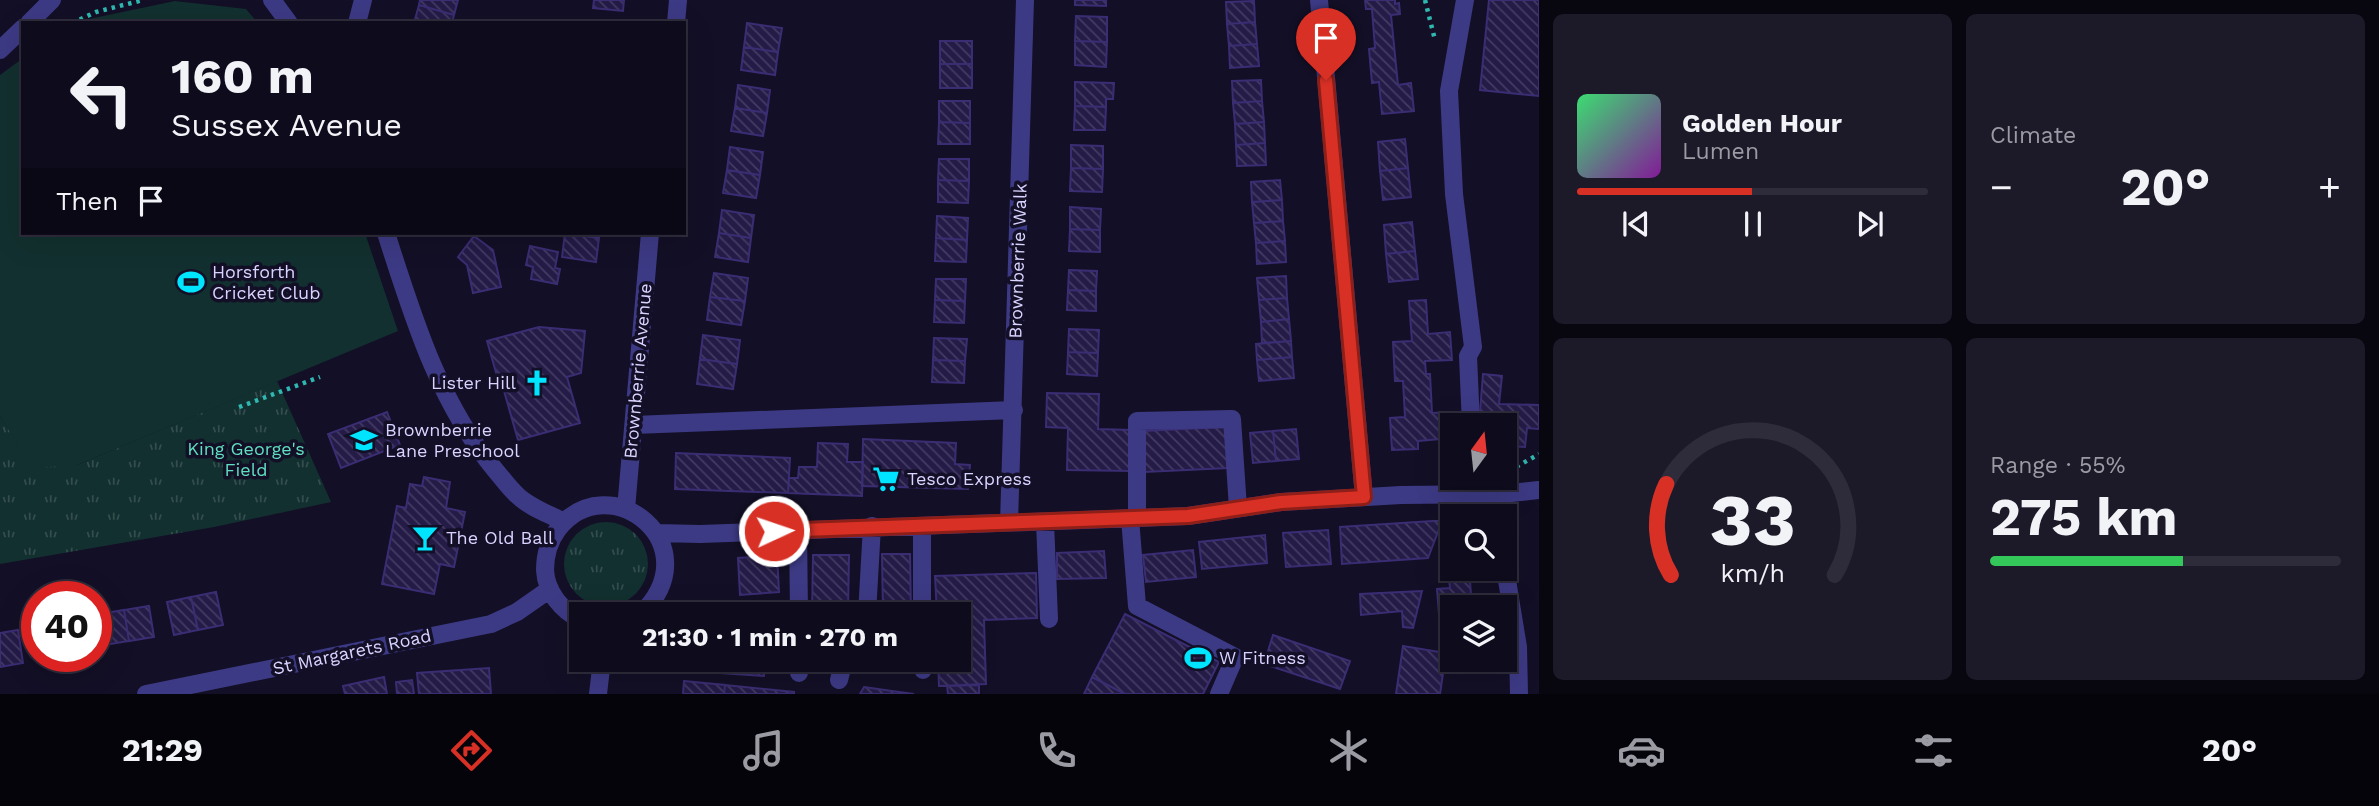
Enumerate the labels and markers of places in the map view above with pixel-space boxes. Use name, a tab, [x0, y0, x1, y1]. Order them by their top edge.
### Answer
pin	[1296, 8, 1356, 80]
place label: Horsforth Cricket Club	[212, 261, 321, 303]
sports icon: Horsforth Cricket Club	[176, 267, 206, 297]
church icon: Lister Hill	[522, 368, 552, 398]
place label: Lister Hill	[431, 372, 516, 393]
place label: Brownberrie Lane Preschool	[385, 419, 520, 461]
school or university icon: Brownberrie Lane Preschool	[349, 425, 379, 455]
supermarket icon: Tesco Express	[871, 464, 901, 494]
place label: Tesco Express	[907, 468, 1032, 489]
bar icon: The Old Ball	[410, 523, 440, 553]
place label: The Old Ball	[446, 527, 554, 548]
sports icon: W Fitness	[1183, 643, 1213, 673]
place label: W Fitness	[1219, 647, 1306, 668]

